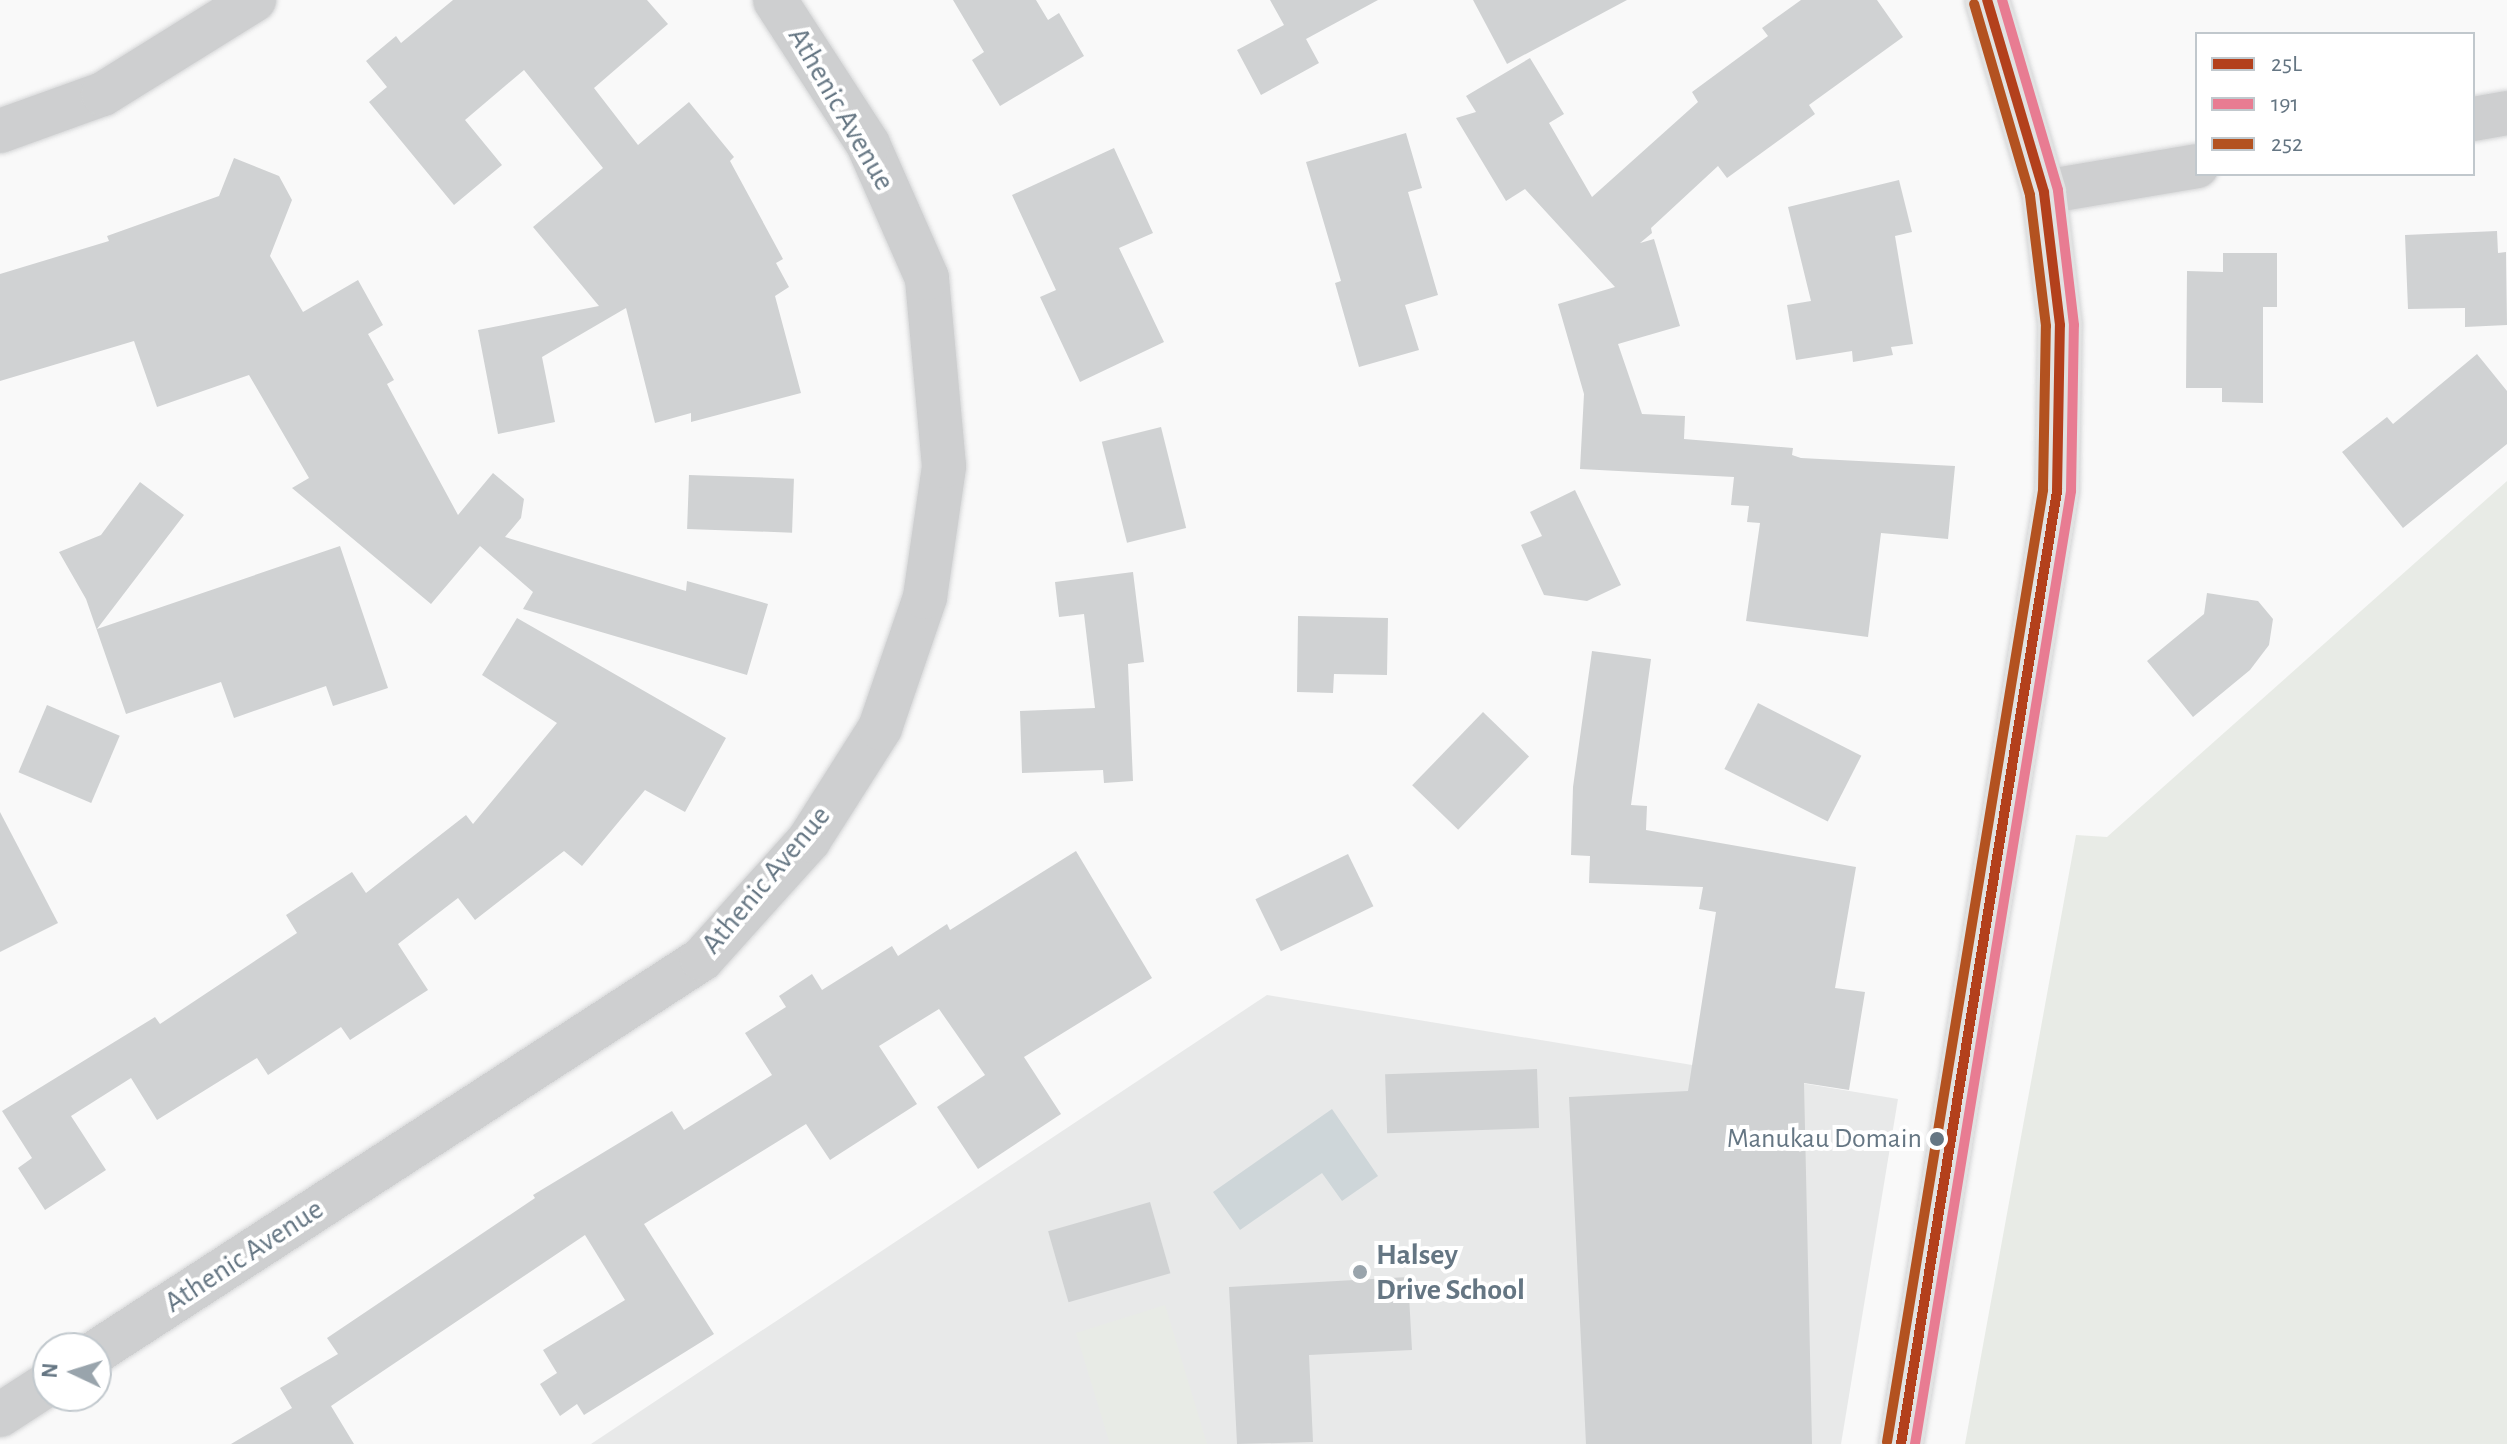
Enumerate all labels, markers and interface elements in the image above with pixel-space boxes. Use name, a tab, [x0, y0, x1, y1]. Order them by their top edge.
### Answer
street label: Athenic Avenue	[780, 21, 902, 197]
legend	[2195, 32, 2475, 176]
text: 25L	[2271, 52, 2302, 76]
text: 191	[2271, 92, 2299, 116]
text: 252	[2271, 132, 2303, 156]
street label: Athenic Avenue	[694, 799, 838, 961]
place label: Manukau Domain	[1727, 1122, 1922, 1156]
marker: Manukau Domain	[1929, 1131, 1945, 1147]
street label: Athenic Avenue	[158, 1191, 330, 1321]
place label: Halsey Drive School	[1376, 1237, 1525, 1308]
marker: Halsey Drive School	[1351, 1263, 1369, 1281]
north arrow	[32, 1332, 112, 1412]
text: N	[39, 1362, 62, 1379]

